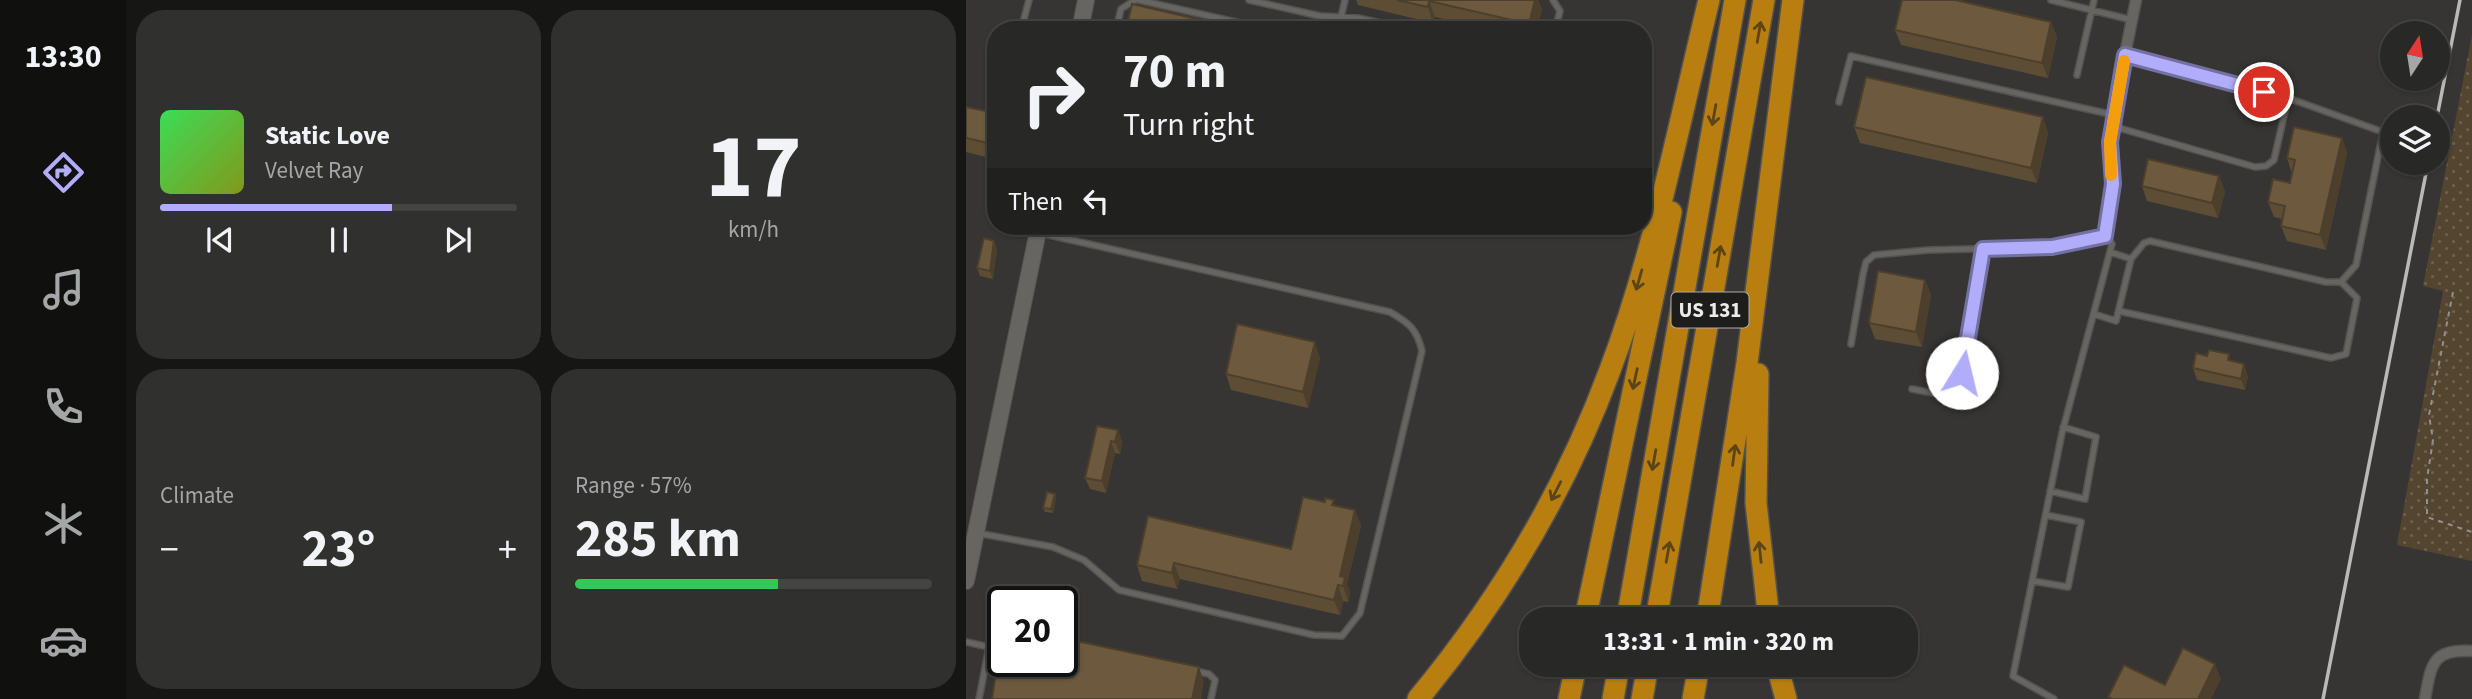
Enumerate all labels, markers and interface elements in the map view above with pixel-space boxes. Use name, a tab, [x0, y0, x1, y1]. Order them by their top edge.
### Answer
one-way arrow	[1753, 21, 1766, 44]
north arrow	[2380, 21, 2450, 91]
map controls	[2380, 21, 2450, 175]
text: 13:30	[24, 34, 102, 80]
text: 70 m	[1123, 37, 1227, 107]
icon: right	[1008, 49, 1099, 140]
pin	[2234, 62, 2294, 122]
icon: arrive	[2245, 73, 2283, 111]
text: Turn right	[1123, 102, 1254, 148]
text: 17	[705, 103, 802, 232]
one-way arrow	[1707, 104, 1721, 126]
button: layers	[2380, 105, 2450, 175]
text: Static Love	[265, 117, 390, 154]
icon: directions	[39, 148, 88, 197]
text: Velvet Ray	[265, 154, 363, 187]
icon: left	[1077, 182, 1115, 220]
text: Then	[1008, 183, 1063, 220]
text: km/h	[728, 213, 779, 246]
icon: previous	[201, 221, 239, 259]
icon: pause	[320, 221, 358, 259]
icon: next	[439, 221, 477, 259]
one-way arrow	[1713, 245, 1727, 268]
icon: music	[39, 265, 88, 314]
one-way arrow	[1631, 269, 1644, 291]
road number: US 131	[1672, 292, 1748, 328]
position arrow	[1925, 336, 1999, 410]
one-way arrow	[1628, 367, 1642, 390]
icon: phone	[39, 382, 88, 431]
one-way arrow	[1728, 445, 1741, 467]
one-way arrow	[1647, 448, 1660, 471]
text: Range · 57%	[575, 469, 692, 502]
text: Climate	[160, 479, 234, 512]
one-way arrow	[1548, 480, 1562, 501]
icon: climate	[39, 499, 88, 548]
text: 285 km	[575, 503, 741, 577]
text: 23°	[302, 513, 375, 587]
text: −	[160, 523, 179, 577]
text: +	[498, 523, 517, 577]
one-way arrow	[1662, 541, 1675, 564]
one-way arrow	[1753, 541, 1766, 564]
speed limit sign: 20	[987, 586, 1078, 677]
icon: car	[39, 616, 88, 665]
text: 13:31 · 1 min · 320 m	[1603, 623, 1834, 660]

